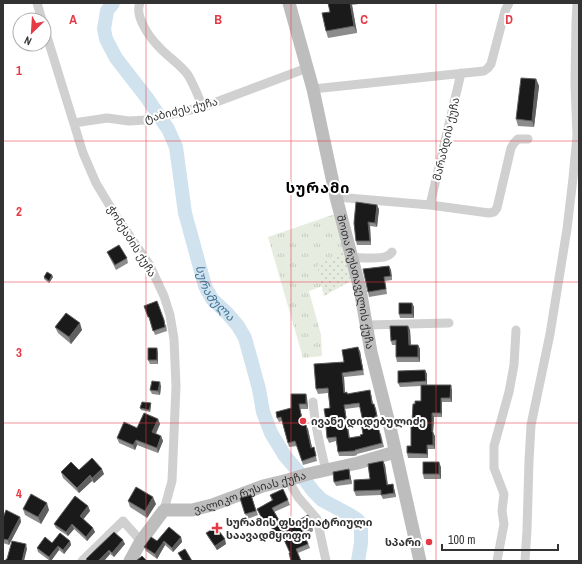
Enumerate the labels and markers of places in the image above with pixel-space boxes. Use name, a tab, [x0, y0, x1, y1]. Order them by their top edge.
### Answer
place label: ივანე დიდებულიძე	[311, 414, 426, 428]
marker: ივანე დიდებულიძე	[298, 416, 308, 426]
place label: სურამის ფსიქიატრიული საავადმყოფო	[226, 515, 373, 542]
marker: სურამის ფსიქიატრიული საავადმყოფო	[211, 522, 223, 534]
place label: სპარი	[385, 535, 421, 549]
marker: სპარი	[424, 537, 434, 547]

